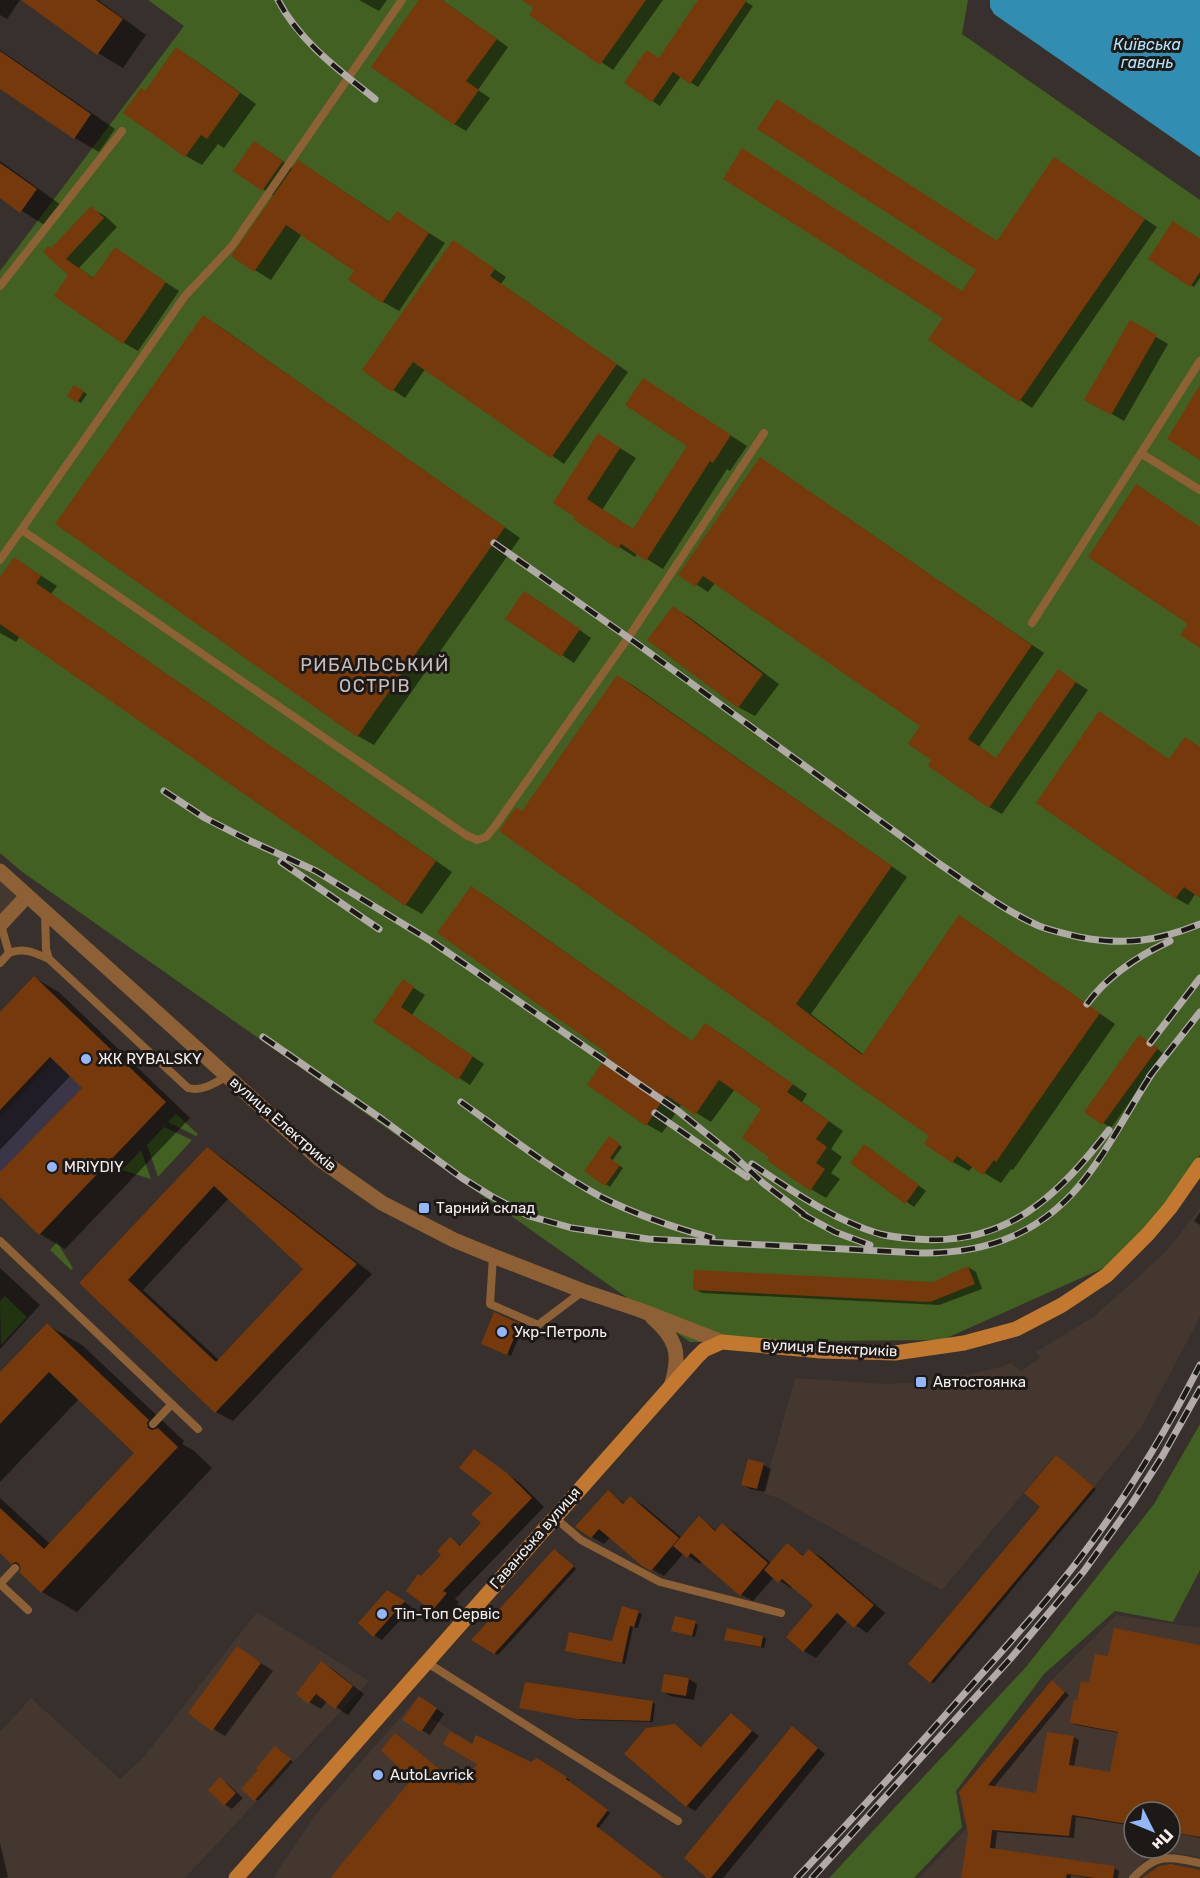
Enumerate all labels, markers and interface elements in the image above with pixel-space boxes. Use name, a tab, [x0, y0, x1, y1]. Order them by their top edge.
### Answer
water label: Київська гавань	[1113, 35, 1181, 72]
district label: РИБАЛЬСЬКИЙ ОСТРІВ	[300, 654, 450, 697]
place label: ЖК RYBALSKY	[98, 1050, 202, 1068]
marker: ЖК RYBALSKY	[79, 1052, 93, 1066]
street label: вулиця Електриків	[226, 1073, 340, 1175]
place label: MRIYDIY	[64, 1158, 124, 1176]
marker: MRIYDIY	[45, 1160, 59, 1174]
place label: Тарний склад	[436, 1199, 535, 1217]
marker: Тарний склад	[417, 1201, 431, 1215]
place label: Укр-Петроль	[514, 1323, 607, 1341]
marker: Укр-Петроль	[495, 1325, 509, 1339]
street label: вулиця Електриків	[762, 1335, 898, 1361]
place label: Автостоянка	[933, 1373, 1026, 1391]
marker: Автостоянка	[914, 1375, 928, 1389]
street label: Гаванська вулиця	[486, 1483, 584, 1593]
place label: Тіп-Топ Сервіс	[394, 1605, 500, 1623]
marker: Тіп-Топ Сервіс	[375, 1607, 389, 1621]
place label: AutoLavrick	[390, 1766, 474, 1784]
marker: AutoLavrick	[371, 1768, 385, 1782]
north arrow	[1122, 1800, 1182, 1860]
text: Пн	[1148, 1825, 1177, 1854]

